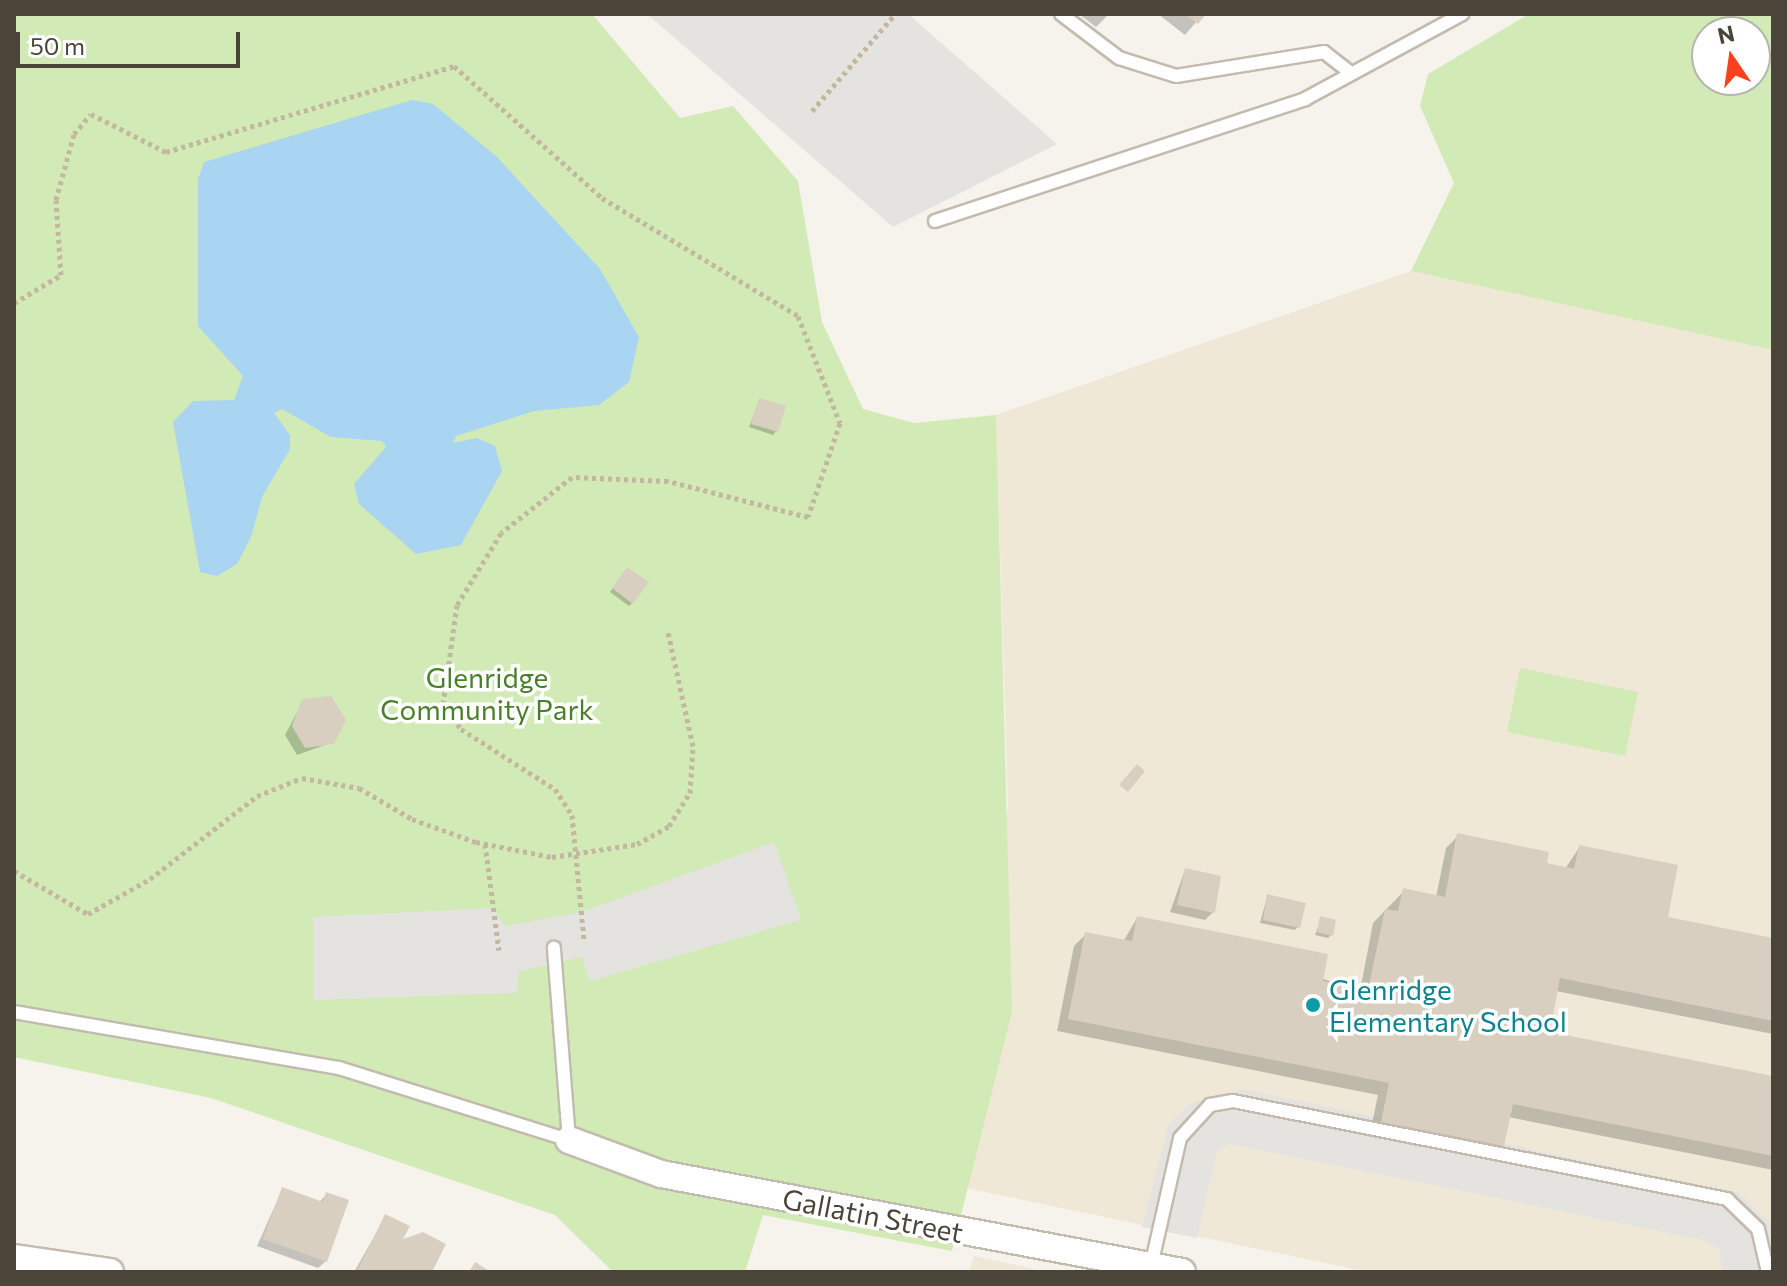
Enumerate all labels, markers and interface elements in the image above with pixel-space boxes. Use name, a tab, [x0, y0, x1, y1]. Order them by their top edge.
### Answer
scale bar	[20, 16, 244, 66]
north arrow	[1691, 16, 1771, 96]
text: N	[1715, 19, 1737, 49]
text: 50 m	[30, 31, 85, 60]
park label: Glenridge Community Park	[380, 660, 594, 726]
place label: Glenridge Elementary School	[1329, 972, 1567, 1038]
marker: Glenridge Elementary School	[1304, 996, 1322, 1014]
street label: Gallatin Street	[780, 1181, 966, 1249]

